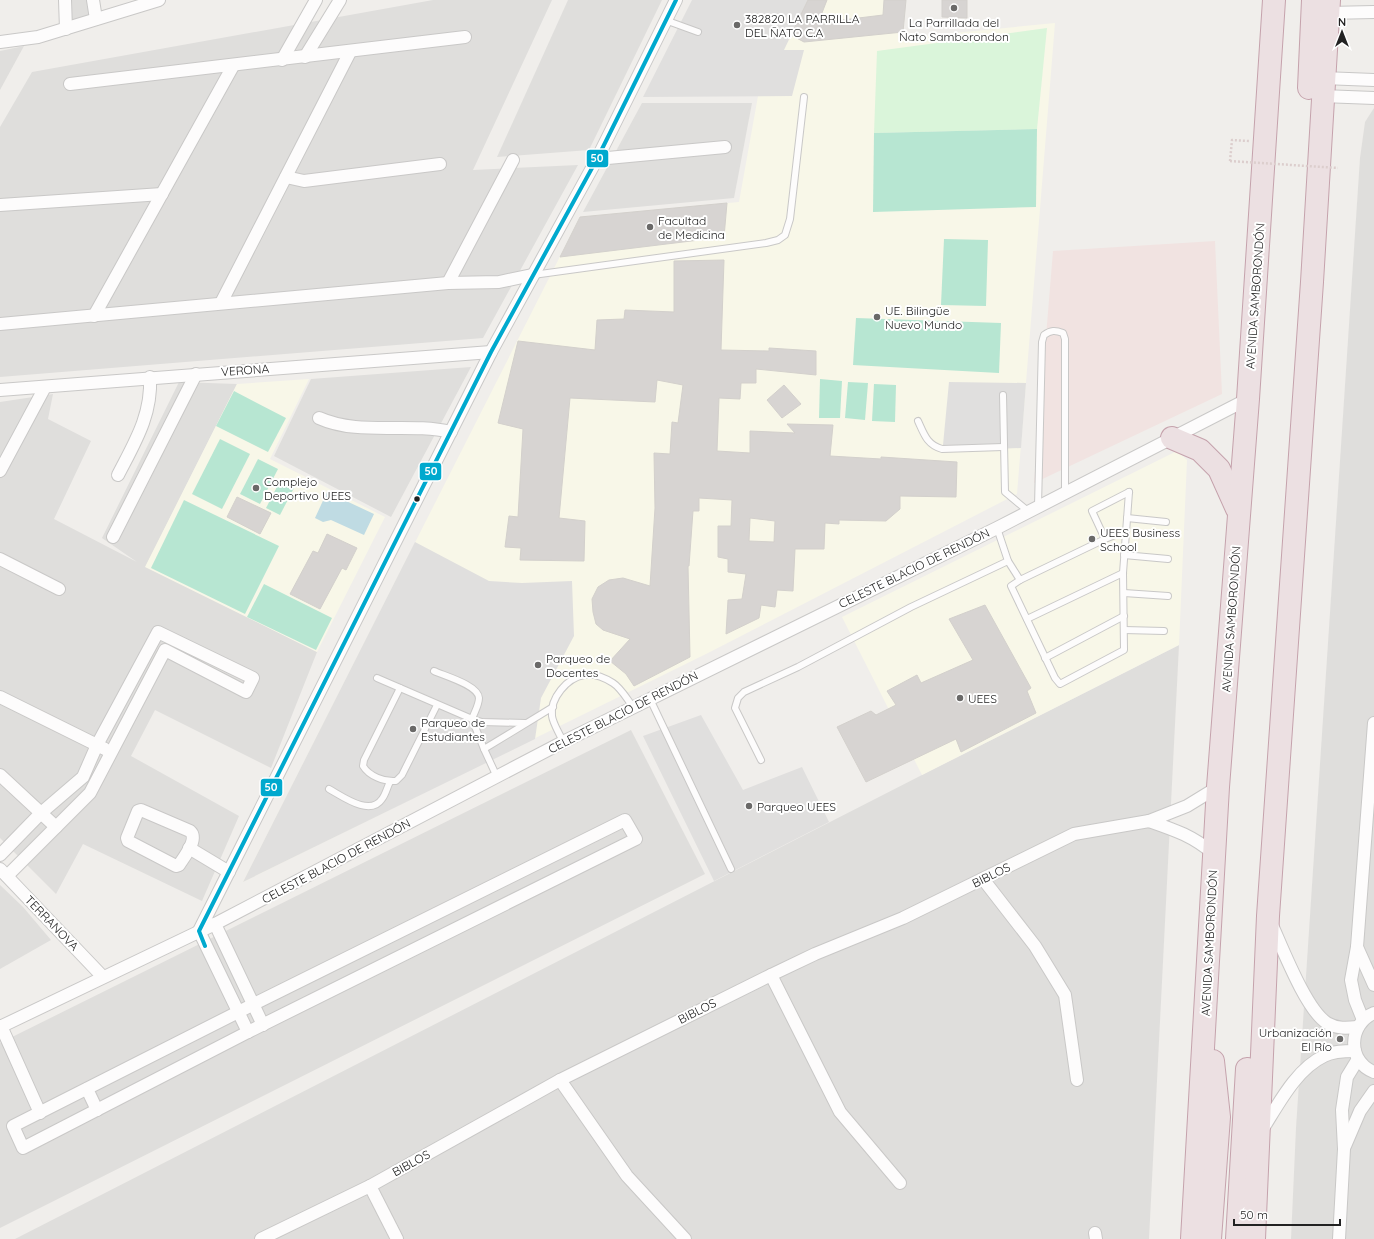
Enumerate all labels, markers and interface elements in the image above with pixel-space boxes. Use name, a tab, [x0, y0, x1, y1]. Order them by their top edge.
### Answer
marker: La Parrillada del Ñato Samborondon	[949, 3, 959, 13]
place label: 382820 LA PARRILLA DEL ÑATO C.A	[745, 11, 860, 40]
north arrow	[1322, 12, 1362, 52]
place label: La Parrillada del Ñato Samborondon	[899, 15, 1009, 44]
text: N	[1338, 15, 1346, 29]
marker: 382820 LA PARRILLA DEL ÑATO C.A	[732, 20, 742, 30]
line badge: 50	[586, 149, 609, 168]
text: 50	[590, 151, 604, 165]
place label: Facultad de Medicina	[658, 213, 725, 242]
marker: Facultad de Medicina	[645, 222, 655, 232]
street label: AVENIDA SAMBORONDÓN	[1242, 222, 1268, 370]
place label: UE. Bilingüe Nuevo Mundo	[885, 303, 962, 332]
marker: UE. Bilingüe Nuevo Mundo	[872, 312, 882, 322]
street label: VERONA	[220, 361, 270, 379]
line badge: 50	[419, 462, 442, 481]
text: 50	[424, 464, 438, 478]
place label: Complejo Deportivo UEES	[264, 474, 351, 503]
marker: Complejo Deportivo UEES	[251, 483, 261, 493]
unlabelled marker	[412, 494, 422, 504]
street label: CELESTE BLACIO DE RENDÓN	[836, 525, 992, 611]
place label: UEES Business School	[1100, 525, 1180, 554]
marker: UEES Business School	[1087, 534, 1097, 544]
street label: AVENIDA SAMBORONDÓN	[1218, 545, 1244, 693]
place label: Parqueo de Docentes	[546, 651, 610, 680]
marker: Parqueo de Docentes	[533, 660, 543, 670]
street label: CELESTE BLACIO DE RENDÓN	[546, 668, 700, 756]
place label: UEES	[968, 691, 997, 706]
marker: UEES	[955, 693, 965, 703]
place label: Parqueo de Estudiantes	[421, 715, 485, 744]
marker: Parqueo de Estudiantes	[408, 724, 418, 734]
line badge: 50	[260, 778, 283, 797]
text: 50	[264, 780, 278, 794]
place label: Parqueo UEES	[757, 799, 836, 814]
marker: Parqueo UEES	[744, 801, 754, 811]
street label: CELESTE BLACIO DE RENDÓN	[259, 815, 413, 907]
street label: BIBLOS	[969, 859, 1013, 891]
street label: AVENIDA SAMBORONDÓN	[1198, 869, 1220, 1017]
street label: TERRANOVA	[22, 892, 82, 954]
street label: BIBLOS	[675, 995, 719, 1027]
place label: Urbanización El Río	[1259, 1025, 1332, 1054]
marker: Urbanización El Río	[1335, 1034, 1345, 1044]
street label: BIBLOS	[390, 1146, 433, 1179]
scale bar	[1234, 1201, 1340, 1227]
text: 50 m	[1240, 1207, 1268, 1222]

